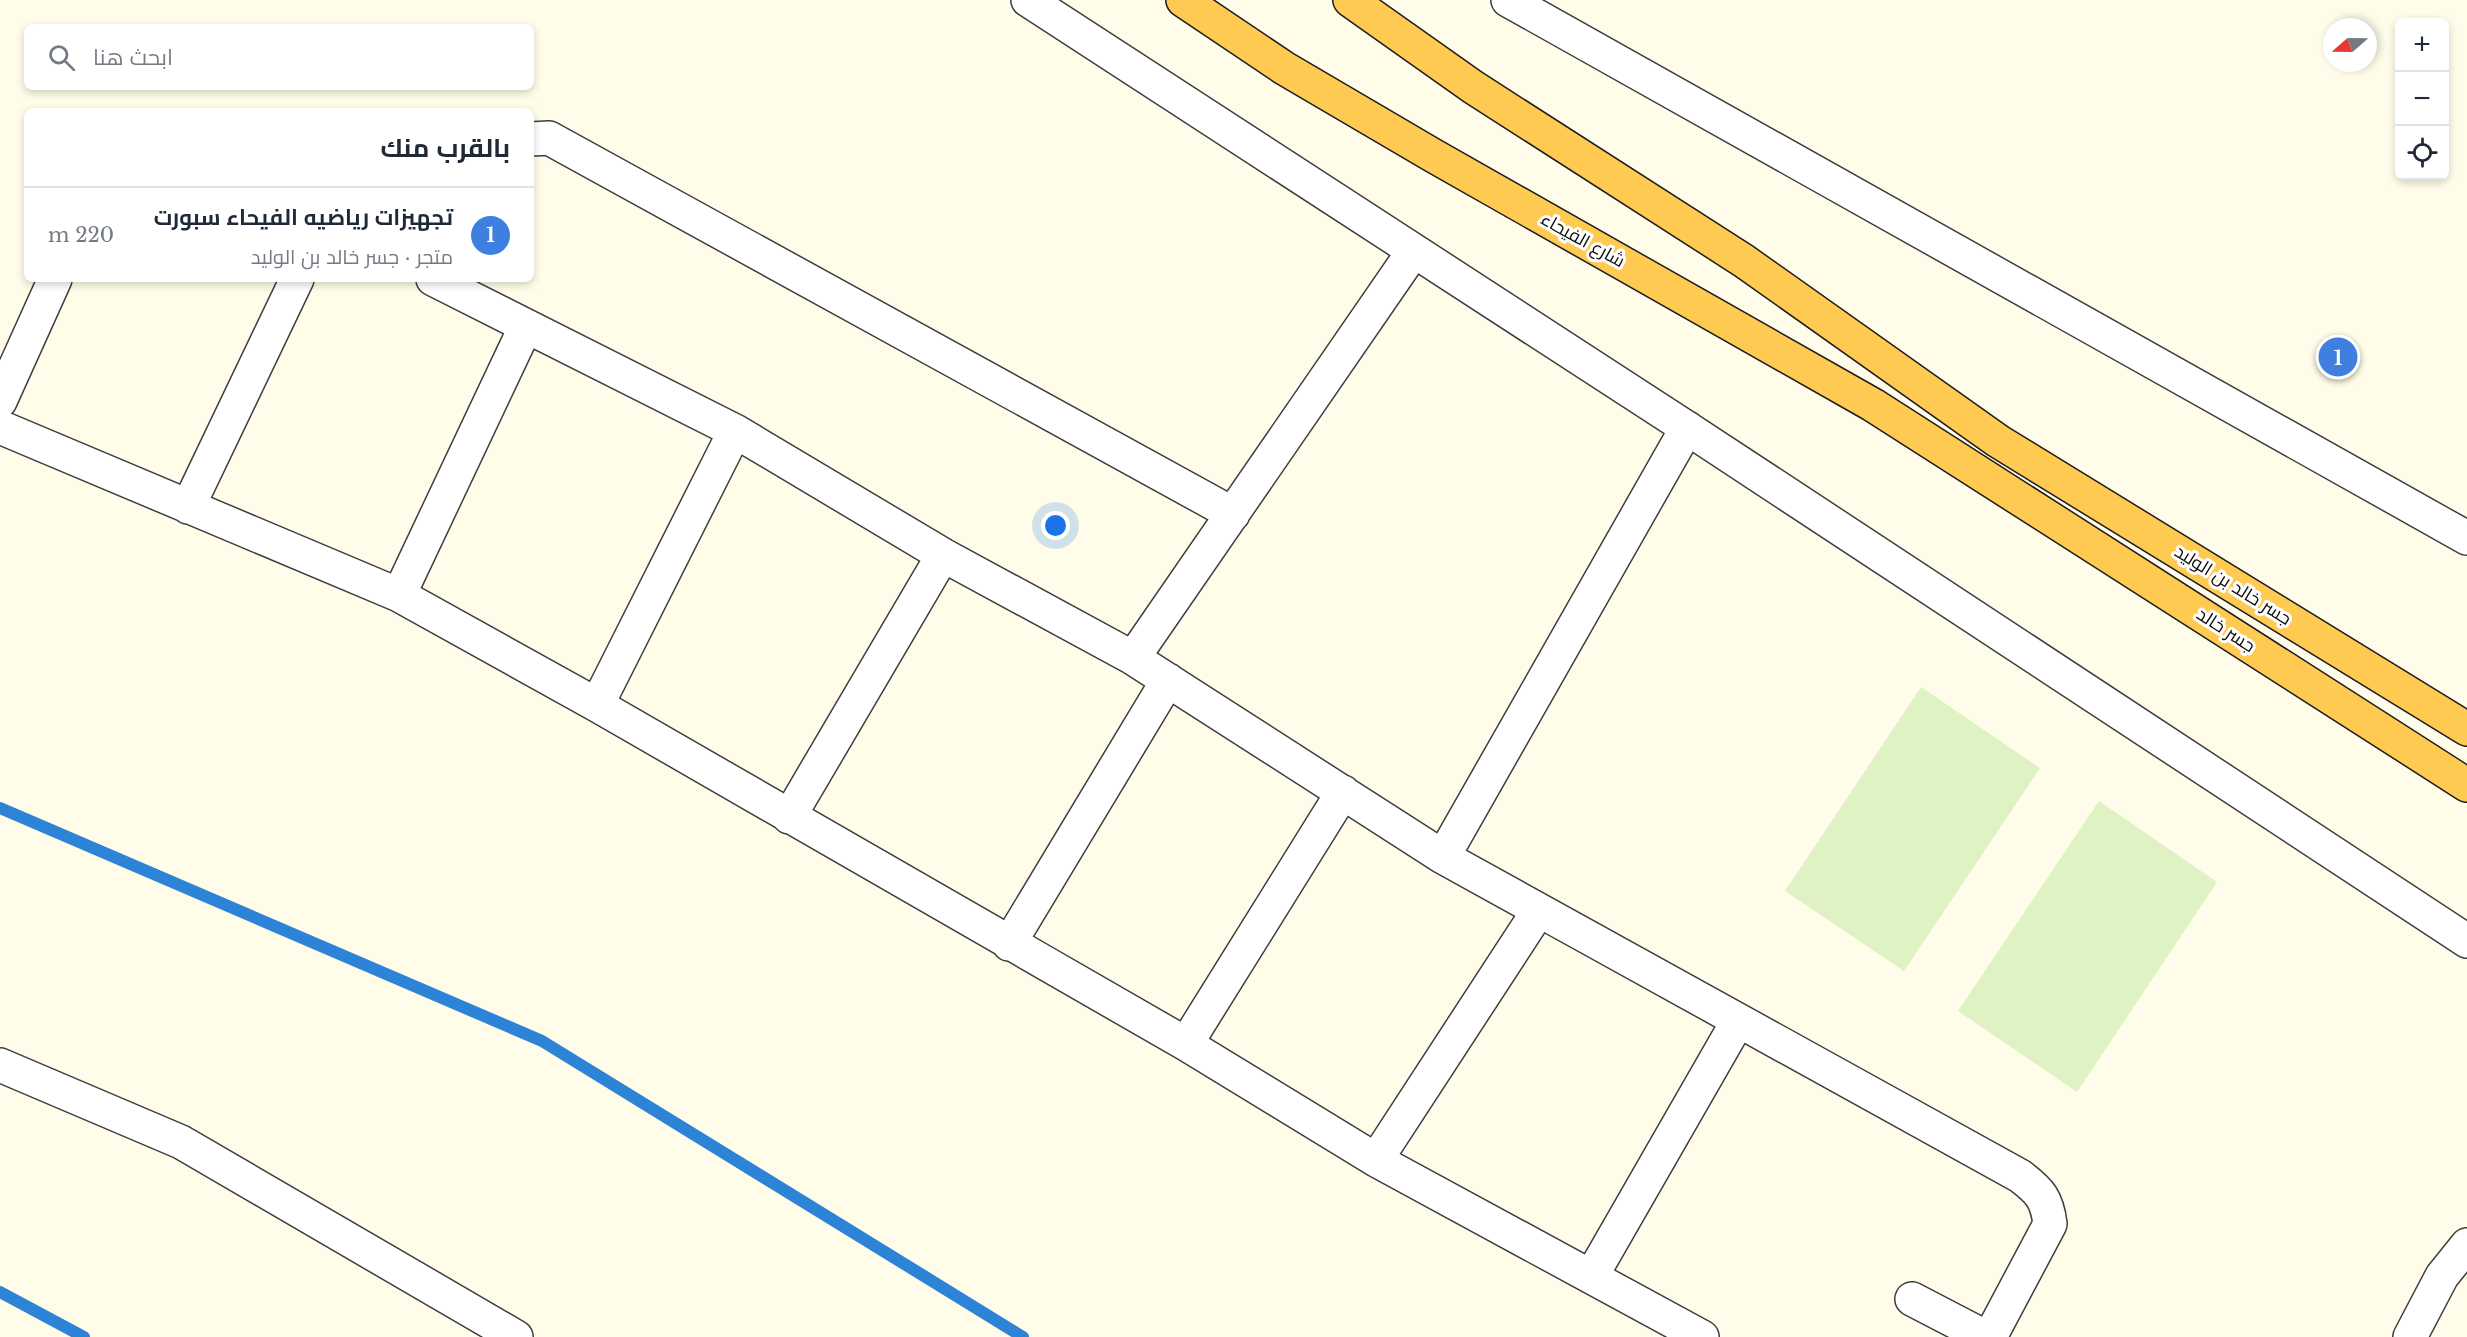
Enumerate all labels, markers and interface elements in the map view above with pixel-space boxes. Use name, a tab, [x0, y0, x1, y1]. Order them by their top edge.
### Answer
north arrow	[2323, 18, 2377, 72]
map controls	[2395, 18, 2449, 180]
button: +	[2395, 18, 2449, 72]
search box	[24, 24, 534, 90]
icon: search	[45, 41, 78, 74]
text: ابحث هنا	[93, 44, 173, 71]
button: −	[2395, 72, 2449, 126]
button: locate	[2395, 126, 2449, 180]
text: بالقرب منك	[380, 132, 510, 164]
text: تجهيزات رياضيه الفيحاء سبورت	[154, 204, 453, 231]
street label: شارع الفيحاء	[1537, 208, 1629, 273]
text: 220 m	[48, 223, 114, 247]
text: 1	[486, 223, 495, 247]
text: متجر · جسر خالد بن الوليد	[251, 245, 453, 269]
pin: 1	[2318, 334, 2358, 380]
your location	[1041, 511, 1070, 540]
street label: جسر خالد بن الوليد	[2171, 540, 2295, 630]
street label: جسر خالد	[2193, 603, 2259, 657]

